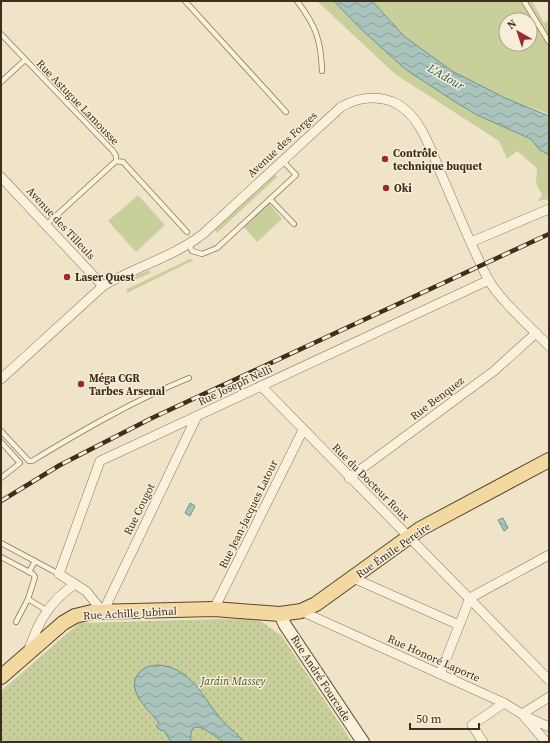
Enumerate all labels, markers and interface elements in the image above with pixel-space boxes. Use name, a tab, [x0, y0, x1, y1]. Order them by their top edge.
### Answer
north arrow	[498, 12, 538, 52]
text: N	[504, 16, 520, 33]
street label: Rue Astugue Lamousse	[33, 56, 123, 149]
water label: L'Adour	[424, 60, 468, 94]
street label: Avenue des Forges	[244, 108, 321, 181]
place label: Contrôle technique buquet	[393, 146, 483, 174]
marker: Contrôle technique buquet	[380, 154, 390, 164]
place label: Oki	[394, 181, 412, 196]
marker: Oki	[381, 183, 391, 193]
street label: Avenue des Tilleuls	[23, 184, 98, 263]
place label: Laser Quest	[75, 270, 136, 285]
marker: Laser Quest	[62, 272, 72, 282]
street label: Rue Joseph Nelli	[196, 362, 275, 409]
place label: Méga CGR Tarbes Arsenal	[89, 371, 166, 399]
street label: Rue Benquez	[407, 373, 467, 424]
marker: Méga CGR Tarbes Arsenal	[76, 379, 86, 389]
street label: Rue du Docteur Roux	[329, 440, 413, 525]
street label: Rue Jean-Jacques Latour	[216, 457, 281, 571]
street label: Rue Cougot	[120, 480, 159, 538]
street label: Rue Émile Pereire	[353, 519, 434, 582]
street label: Rue Achille Jubinal	[83, 604, 177, 623]
street label: Rue Honoré Laporte	[385, 631, 483, 686]
street label: Rue André Fourcade	[287, 632, 354, 725]
park label: Jardin Massey	[199, 674, 266, 689]
scale bar	[410, 705, 479, 731]
text: 50 m	[416, 711, 442, 727]

